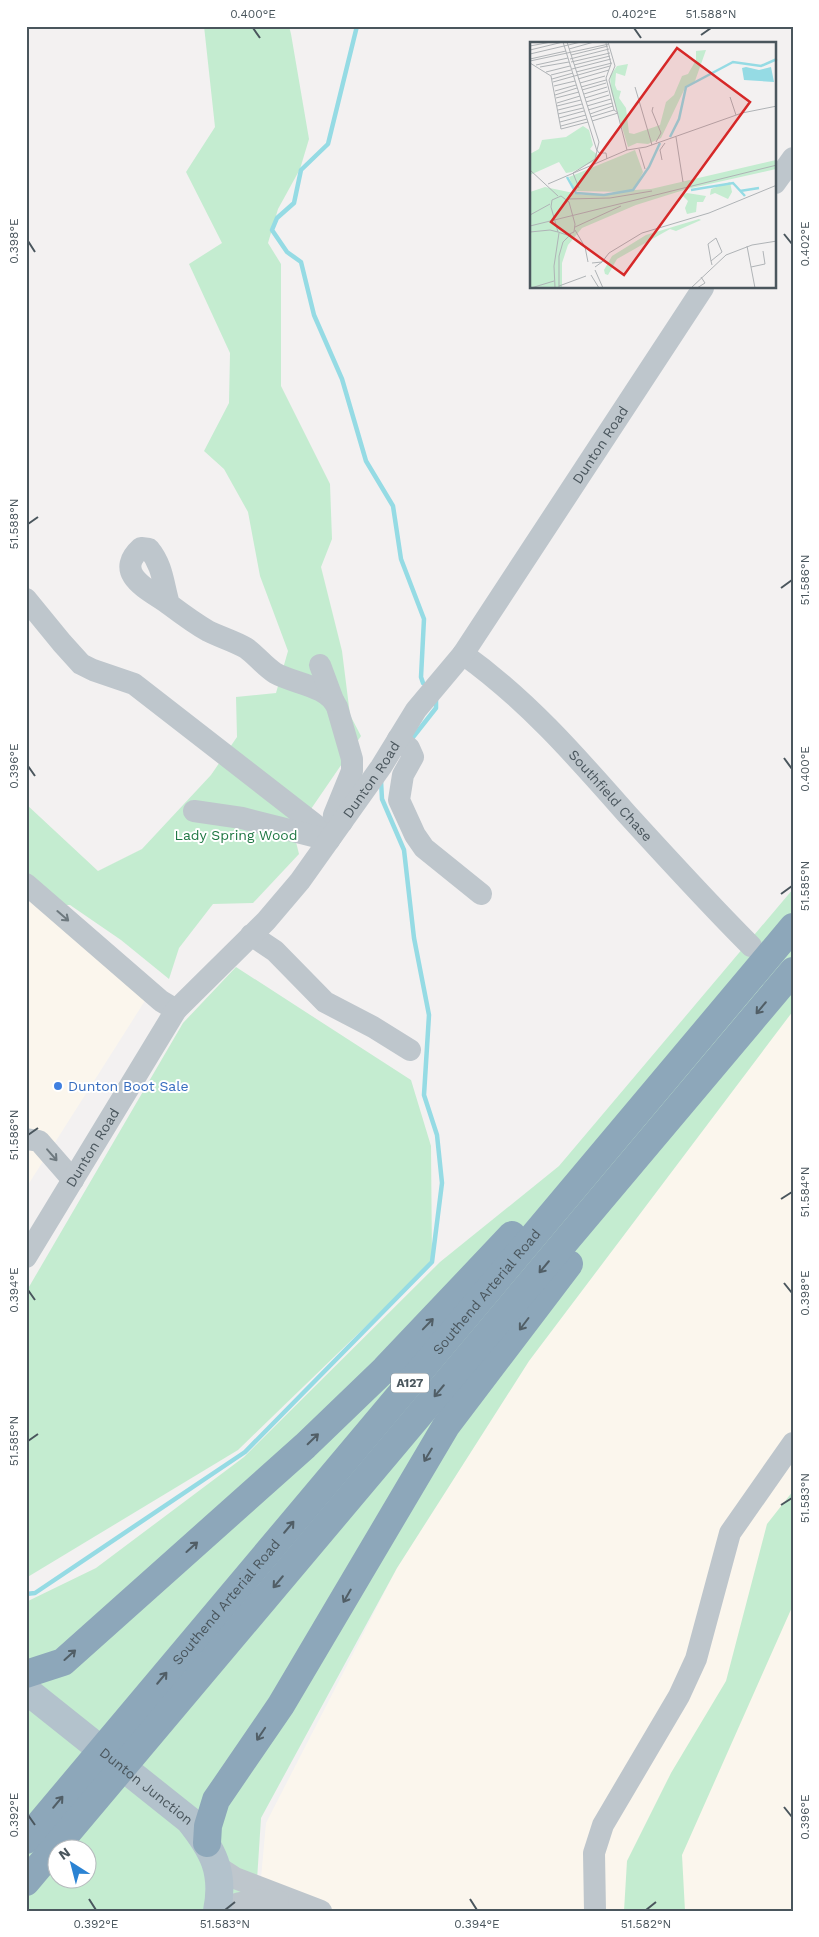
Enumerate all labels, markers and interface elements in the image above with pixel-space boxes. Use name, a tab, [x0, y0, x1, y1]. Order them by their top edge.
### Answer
text: 0.400°E	[230, 7, 276, 21]
text: 0.402°E	[611, 7, 657, 21]
text: 51.588°N	[686, 7, 736, 21]
inset map	[530, 42, 776, 289]
text: 0.398°E	[7, 218, 21, 264]
text: 0.402°E	[798, 221, 812, 267]
street label: Dunton Road	[569, 403, 631, 487]
text: 51.588°N	[7, 499, 21, 549]
text: 51.586°N	[798, 555, 812, 605]
street label: Dunton Road	[339, 738, 403, 821]
text: 0.396°E	[7, 743, 21, 789]
text: 0.400°E	[798, 746, 812, 792]
street label: Southfield Chase	[565, 747, 656, 845]
park label: Lady Spring Wood	[175, 827, 297, 843]
text: 51.585°N	[798, 861, 812, 911]
one-way arrow	[56, 910, 69, 921]
one-way arrow	[756, 1002, 767, 1015]
place label: Dunton Boot Sale	[68, 1078, 189, 1094]
marker: Dunton Boot Sale	[52, 1080, 64, 1092]
street label: Dunton Road	[62, 1105, 122, 1190]
text: 51.586°N	[7, 1110, 21, 1160]
one-way arrow	[46, 1149, 57, 1162]
text: 51.584°N	[798, 1167, 812, 1217]
street label: Southend Arterial Road	[429, 1226, 544, 1358]
one-way arrow	[538, 1260, 550, 1273]
text: 0.394°E	[7, 1267, 21, 1313]
text: 0.398°E	[798, 1270, 812, 1316]
one-way arrow	[422, 1317, 434, 1330]
one-way arrow	[518, 1317, 529, 1330]
road number: A127	[391, 1374, 429, 1392]
one-way arrow	[434, 1384, 445, 1397]
text: 51.585°N	[7, 1416, 21, 1466]
one-way arrow	[307, 1433, 319, 1445]
one-way arrow	[423, 1448, 433, 1462]
text: 51.583°N	[798, 1473, 812, 1523]
one-way arrow	[284, 1520, 295, 1533]
street label: Southend Arterial Road	[169, 1536, 283, 1668]
one-way arrow	[185, 1541, 198, 1553]
one-way arrow	[273, 1576, 284, 1589]
one-way arrow	[342, 1588, 352, 1603]
one-way arrow	[64, 1649, 77, 1661]
one-way arrow	[157, 1672, 168, 1685]
one-way arrow	[256, 1727, 267, 1741]
street label: Dunton Junction	[97, 1744, 196, 1828]
text: 0.392°E	[7, 1792, 21, 1837]
text: 0.396°E	[798, 1794, 812, 1840]
one-way arrow	[52, 1796, 63, 1809]
north arrow	[48, 1840, 98, 1890]
text: N	[55, 1844, 73, 1863]
text: 0.392°E	[74, 1917, 119, 1931]
text: 51.583°N	[200, 1917, 250, 1931]
text: 0.394°E	[454, 1917, 500, 1931]
text: 51.582°N	[621, 1917, 671, 1931]

